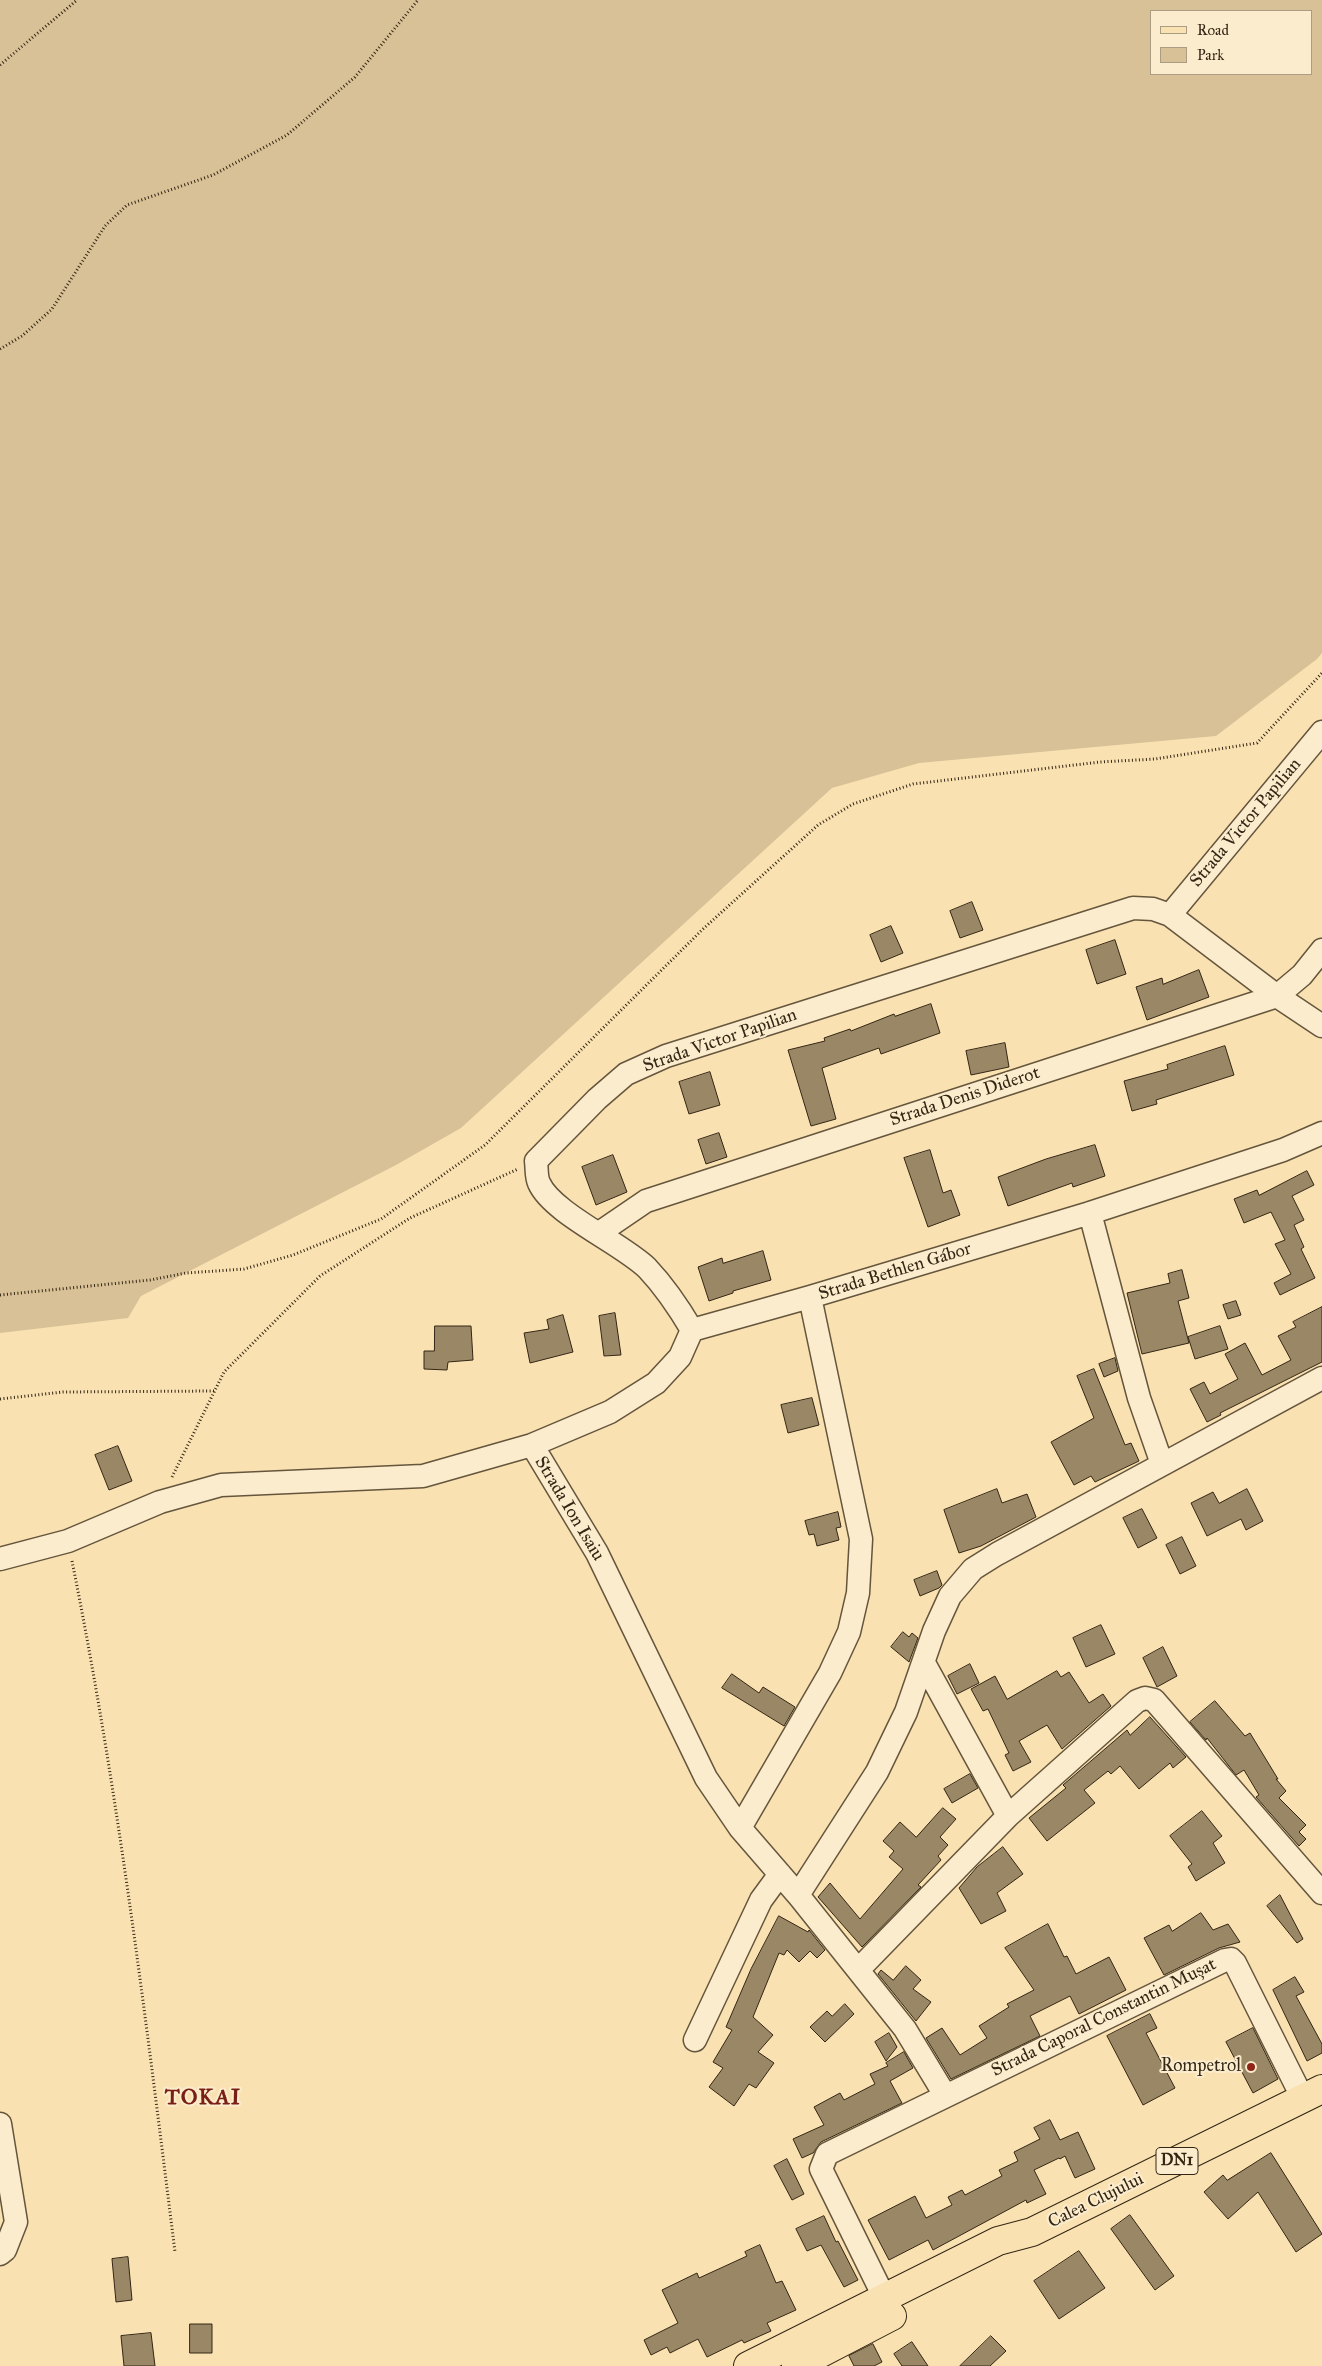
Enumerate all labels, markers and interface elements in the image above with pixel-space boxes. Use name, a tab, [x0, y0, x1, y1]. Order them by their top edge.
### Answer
legend	[1150, 10, 1312, 75]
text: Road	[1197, 21, 1229, 39]
text: Park	[1197, 46, 1224, 64]
street label: Strada Victor Papilian	[1186, 754, 1306, 892]
street label: Strada Victor Papilian	[640, 1005, 800, 1077]
street label: Strada Denis Diderot	[887, 1063, 1043, 1131]
street label: Strada Bethlen Gábor	[816, 1238, 974, 1306]
street label: Strada Ion Isaiu	[529, 1453, 609, 1565]
street label: Strada Caporal Constantin Mușat	[988, 1954, 1220, 2082]
place label: Rompetrol	[1161, 2056, 1241, 2078]
marker: Rompetrol	[1245, 2061, 1257, 2073]
district label: TOKAI	[164, 2086, 242, 2112]
road number: DN1	[1156, 2148, 1198, 2174]
street label: Calea Clujului	[1045, 2169, 1147, 2233]

